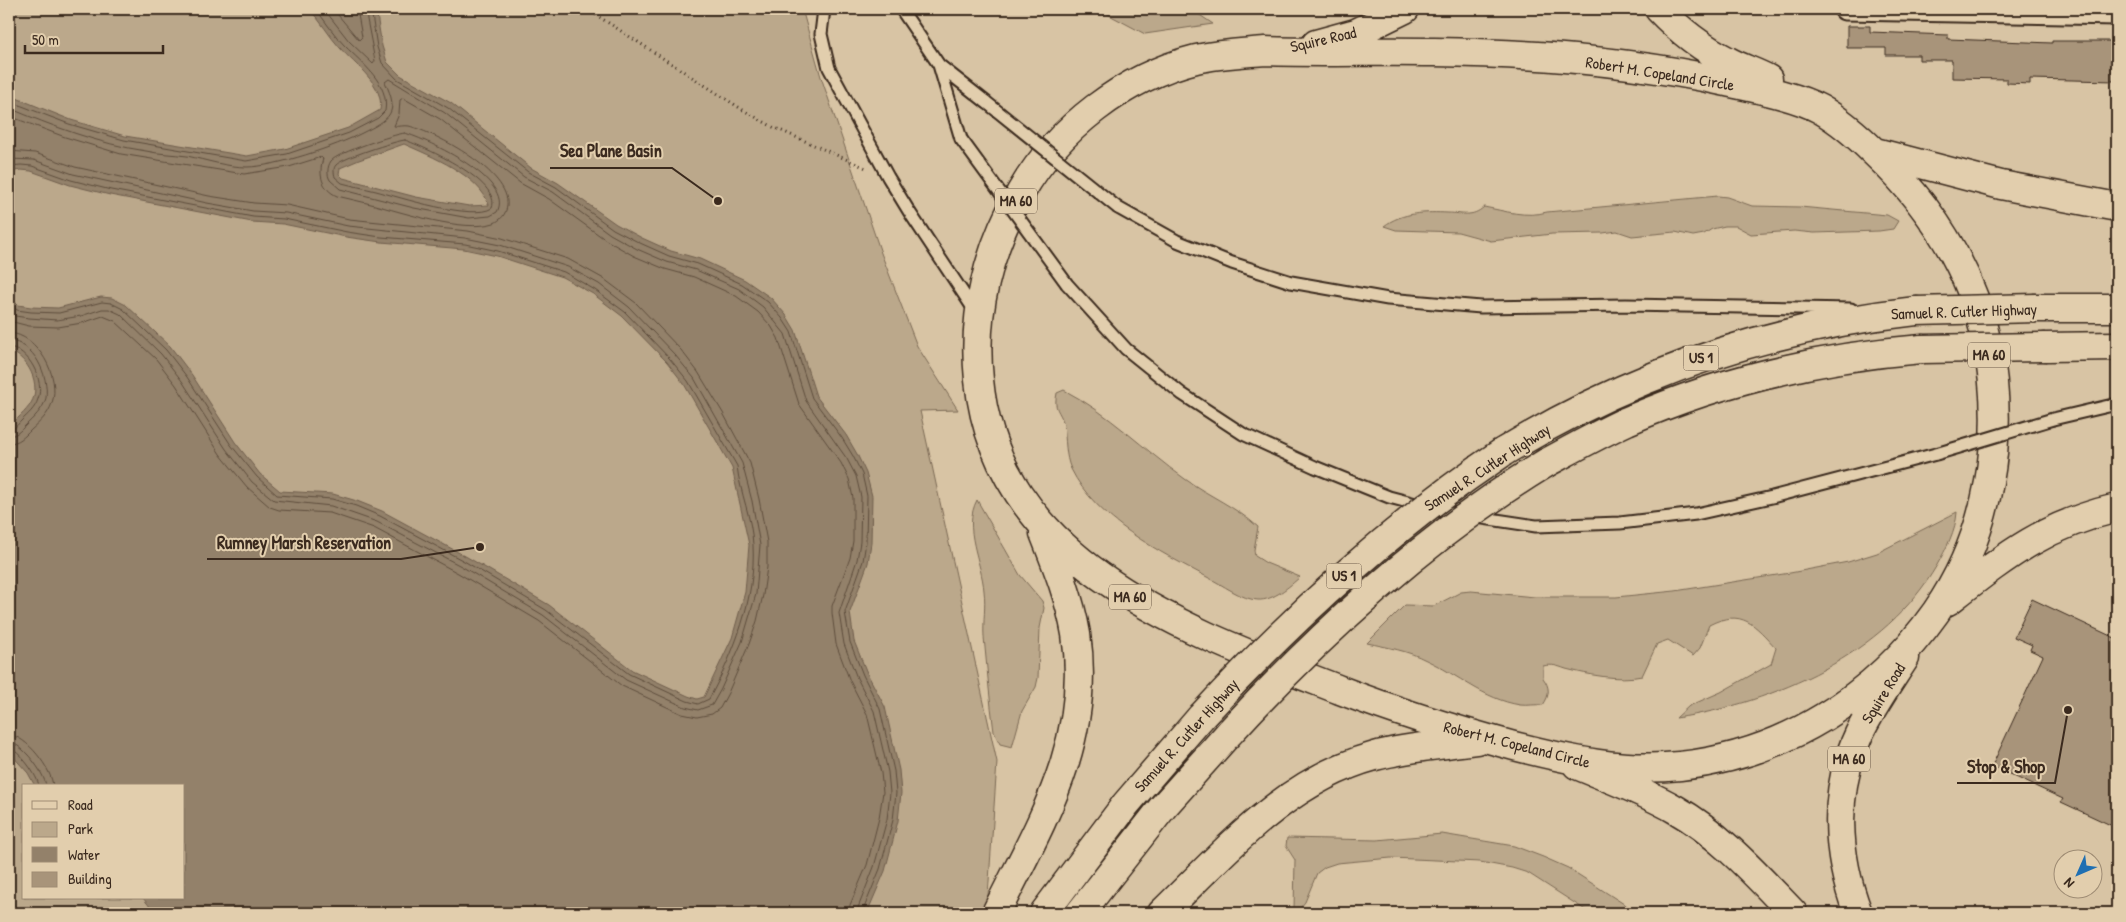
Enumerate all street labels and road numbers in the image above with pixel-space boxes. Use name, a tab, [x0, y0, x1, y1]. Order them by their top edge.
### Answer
street label: Squire Road	[1288, 21, 1358, 57]
street label: Robert M. Copeland Circle	[1584, 50, 1736, 96]
road number: MA 60	[995, 188, 1037, 214]
street label: Samuel R. Cutler Highway	[1891, 297, 2038, 325]
road number: MA 60	[1968, 342, 2010, 368]
road number: US 1	[1684, 346, 1718, 370]
street label: Samuel R. Cutler Highway	[1420, 418, 1554, 516]
road number: US 1	[1326, 564, 1362, 588]
road number: MA 60	[1109, 584, 1151, 610]
street label: Squire Road	[1856, 659, 1910, 727]
street label: Samuel R. Cutler Highway	[1129, 673, 1243, 797]
street label: Robert M. Copeland Circle	[1442, 715, 1593, 773]
road number: MA 60	[1828, 746, 1870, 772]

